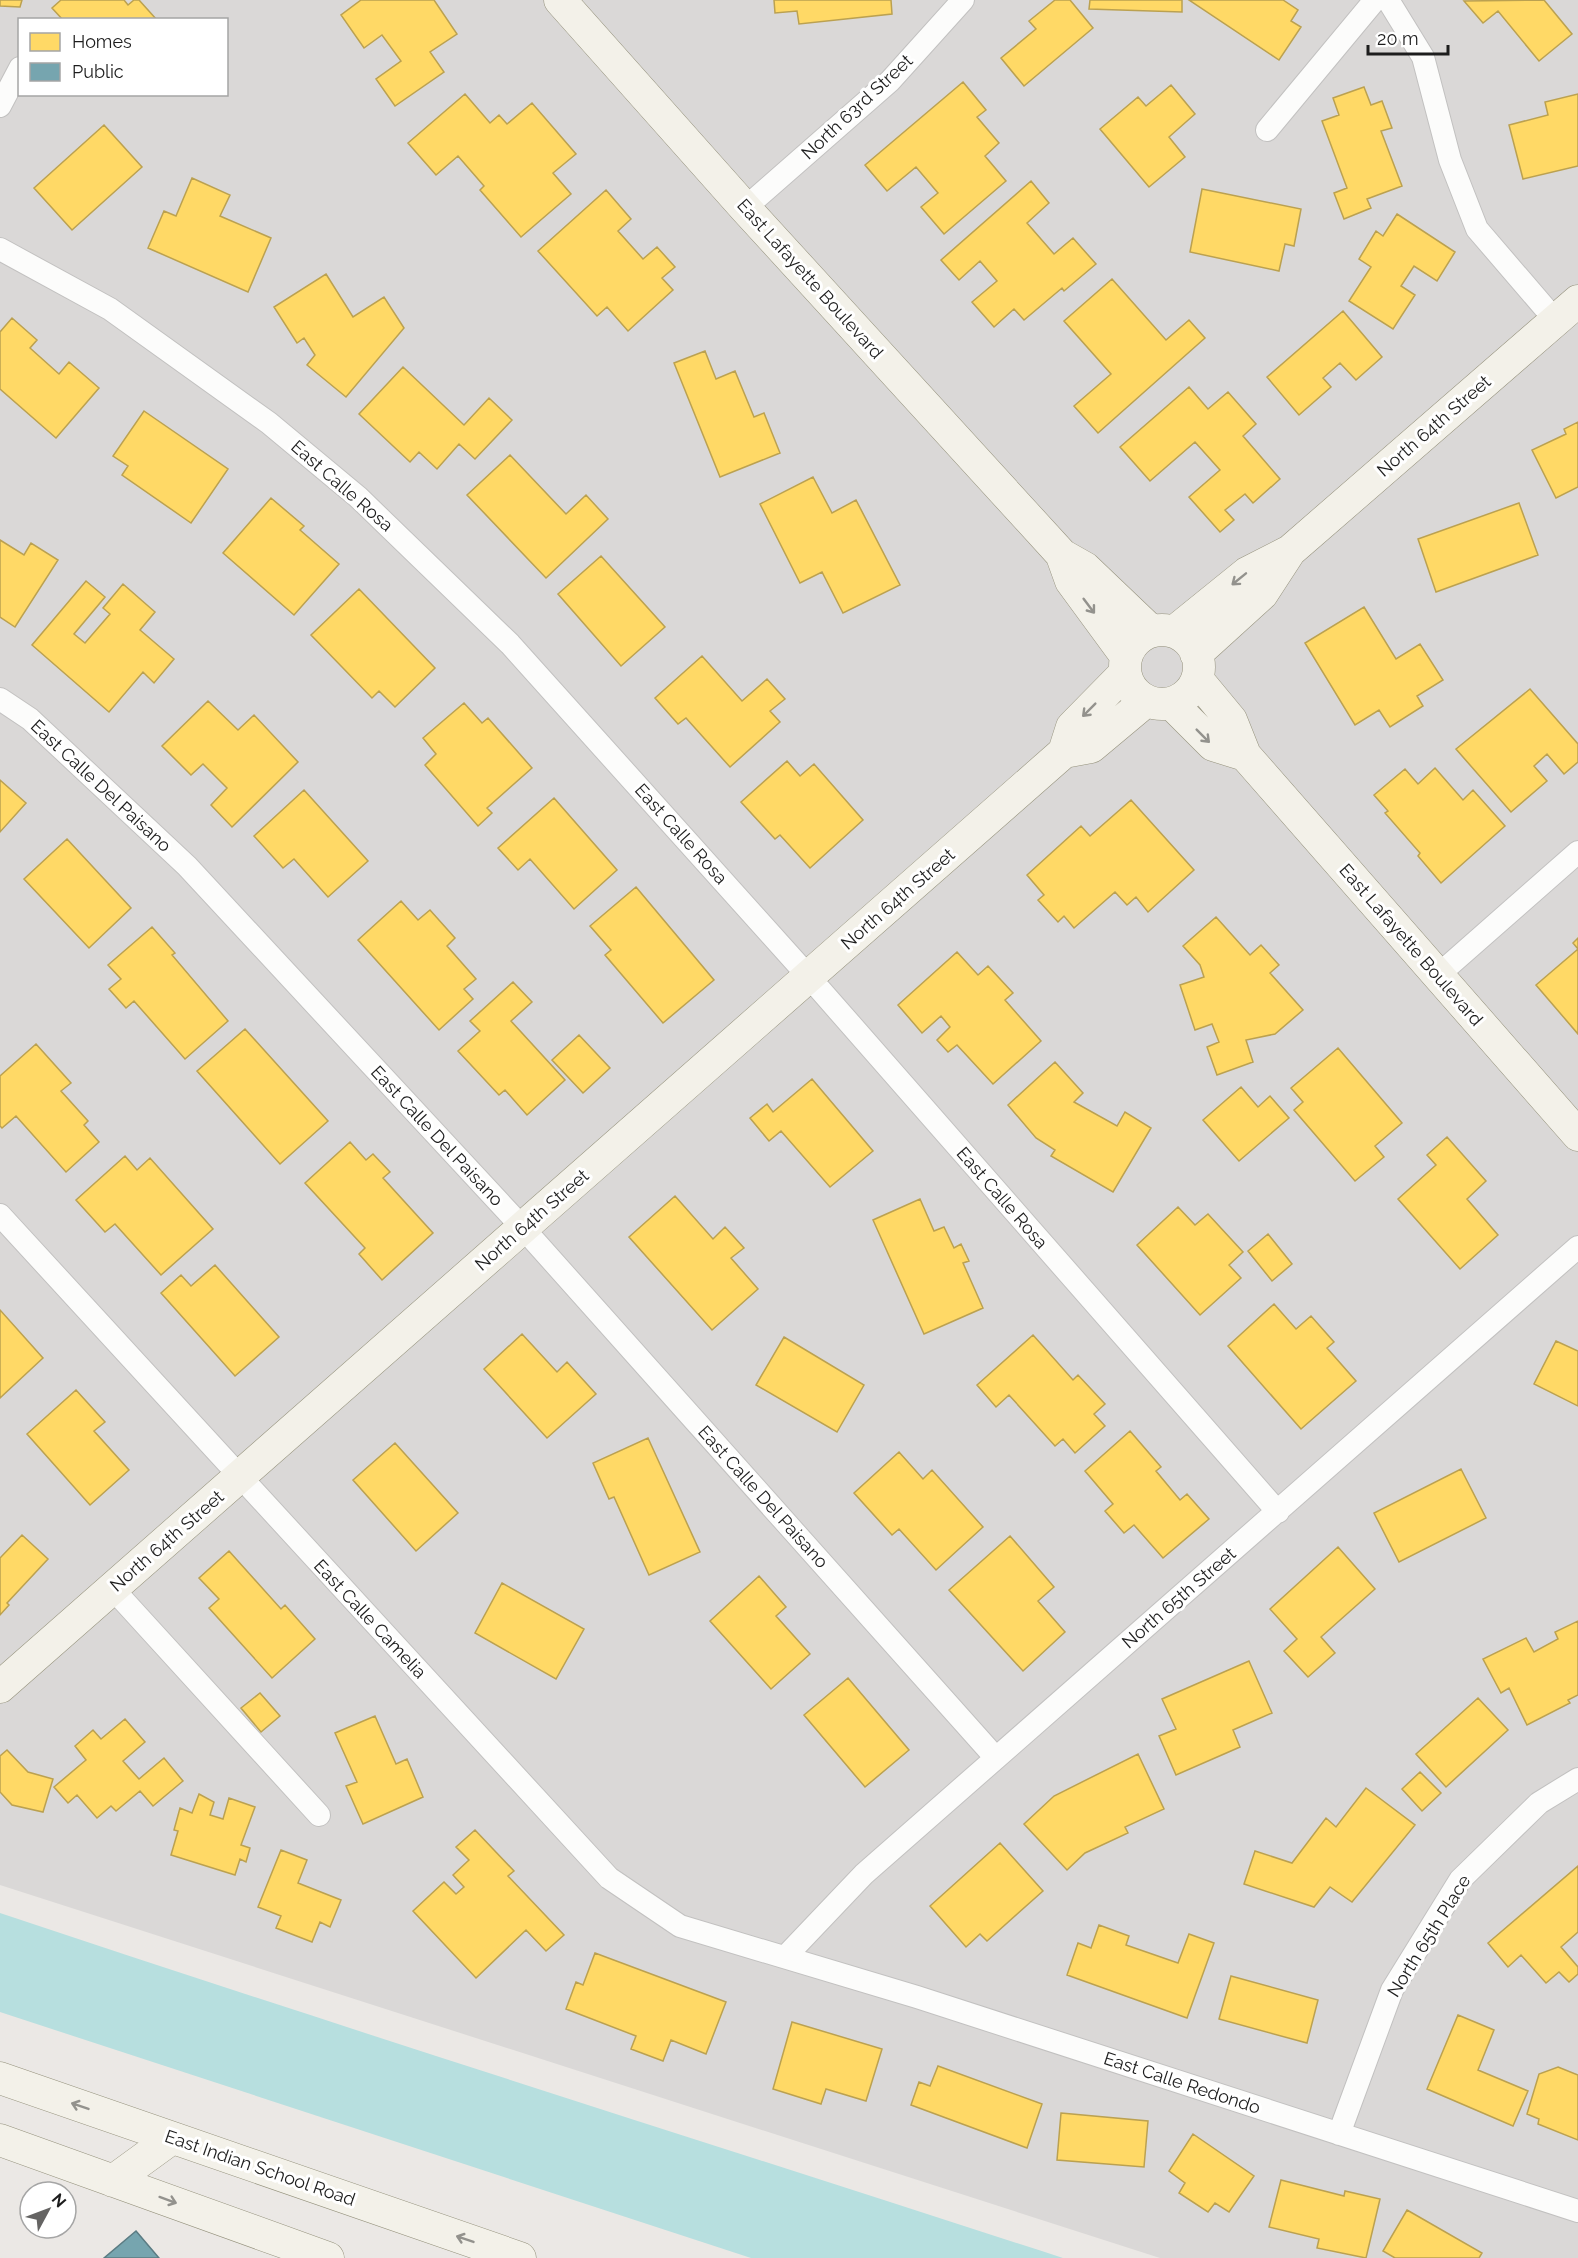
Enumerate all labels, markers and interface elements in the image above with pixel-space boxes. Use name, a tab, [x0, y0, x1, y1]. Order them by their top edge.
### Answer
legend	[18, 18, 228, 96]
scale bar	[1368, 18, 1448, 56]
text: 20 m	[1377, 28, 1419, 49]
text: Homes	[72, 31, 132, 52]
street label: North 63rd Street	[797, 50, 917, 163]
text: Public	[72, 61, 124, 82]
street label: East Lafayette Boulevard	[733, 194, 888, 363]
street label: North 64th Street	[1373, 371, 1495, 481]
street label: East Calle Rosa	[287, 436, 397, 535]
one-way arrow	[1232, 573, 1248, 586]
one-way arrow	[1082, 598, 1095, 614]
one-way arrow	[1082, 702, 1097, 717]
street label: East Calle Del Paisano	[27, 715, 176, 856]
one-way arrow	[1196, 728, 1211, 743]
street label: East Calle Rosa	[631, 779, 732, 888]
street label: North 64th Street	[837, 844, 959, 954]
street label: East Lafayette Boulevard	[1335, 859, 1487, 1030]
street label: East Calle Del Paisano	[367, 1061, 508, 1210]
street label: East Calle Rosa	[953, 1143, 1052, 1253]
street label: North 64th Street	[471, 1165, 593, 1275]
street label: East Calle Del Paisano	[694, 1421, 833, 1572]
street label: North 64th Street	[106, 1486, 228, 1596]
street label: North 65th Street	[1118, 1543, 1240, 1653]
street label: East Calle Camelia	[310, 1555, 431, 1683]
street label: North 65th Place	[1383, 1870, 1475, 2001]
street label: East Calle Redondo	[1101, 2047, 1263, 2118]
one-way arrow	[71, 2099, 90, 2110]
street label: East Indian School Road	[162, 2125, 358, 2210]
north arrow	[18, 2180, 78, 2240]
text: N	[48, 2190, 70, 2211]
one-way arrow	[158, 2196, 177, 2207]
one-way arrow	[456, 2232, 475, 2243]

